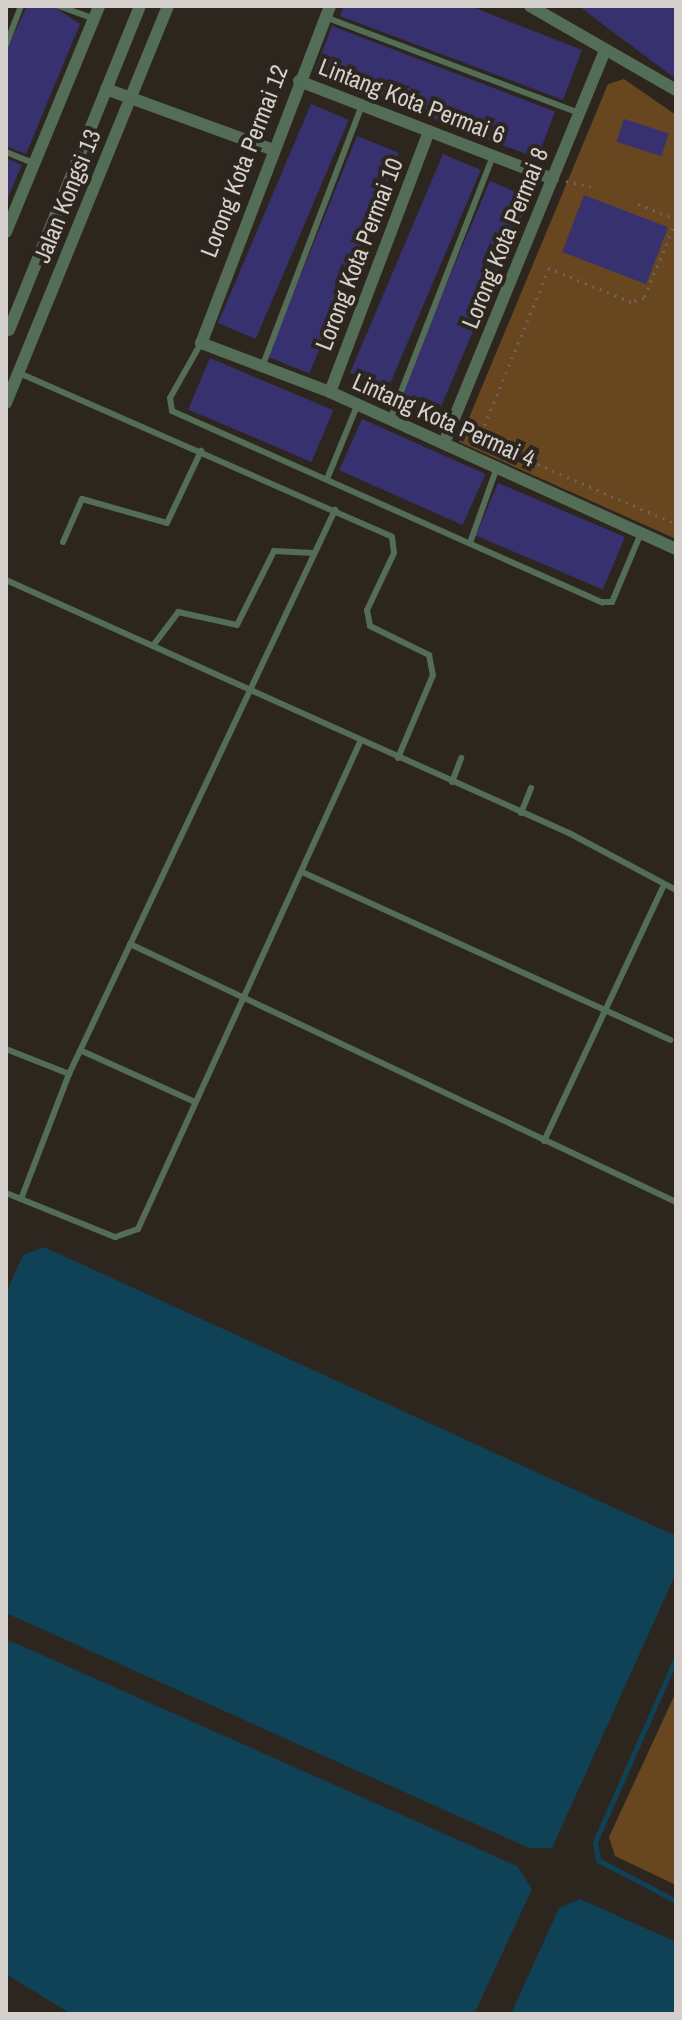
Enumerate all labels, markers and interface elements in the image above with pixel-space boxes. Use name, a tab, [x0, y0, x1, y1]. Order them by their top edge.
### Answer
street label: Lintang Kota Permai 6	[315, 52, 509, 150]
street label: Lorong Kota Permai 12	[194, 61, 294, 261]
street label: Jalan Kongsi 13	[27, 125, 107, 267]
street label: Lorong Kota Permai 8	[456, 143, 554, 333]
street label: Lorong Kota Permai 10	[309, 154, 409, 354]
street label: Lintang Kota Permai 4	[348, 367, 540, 473]

